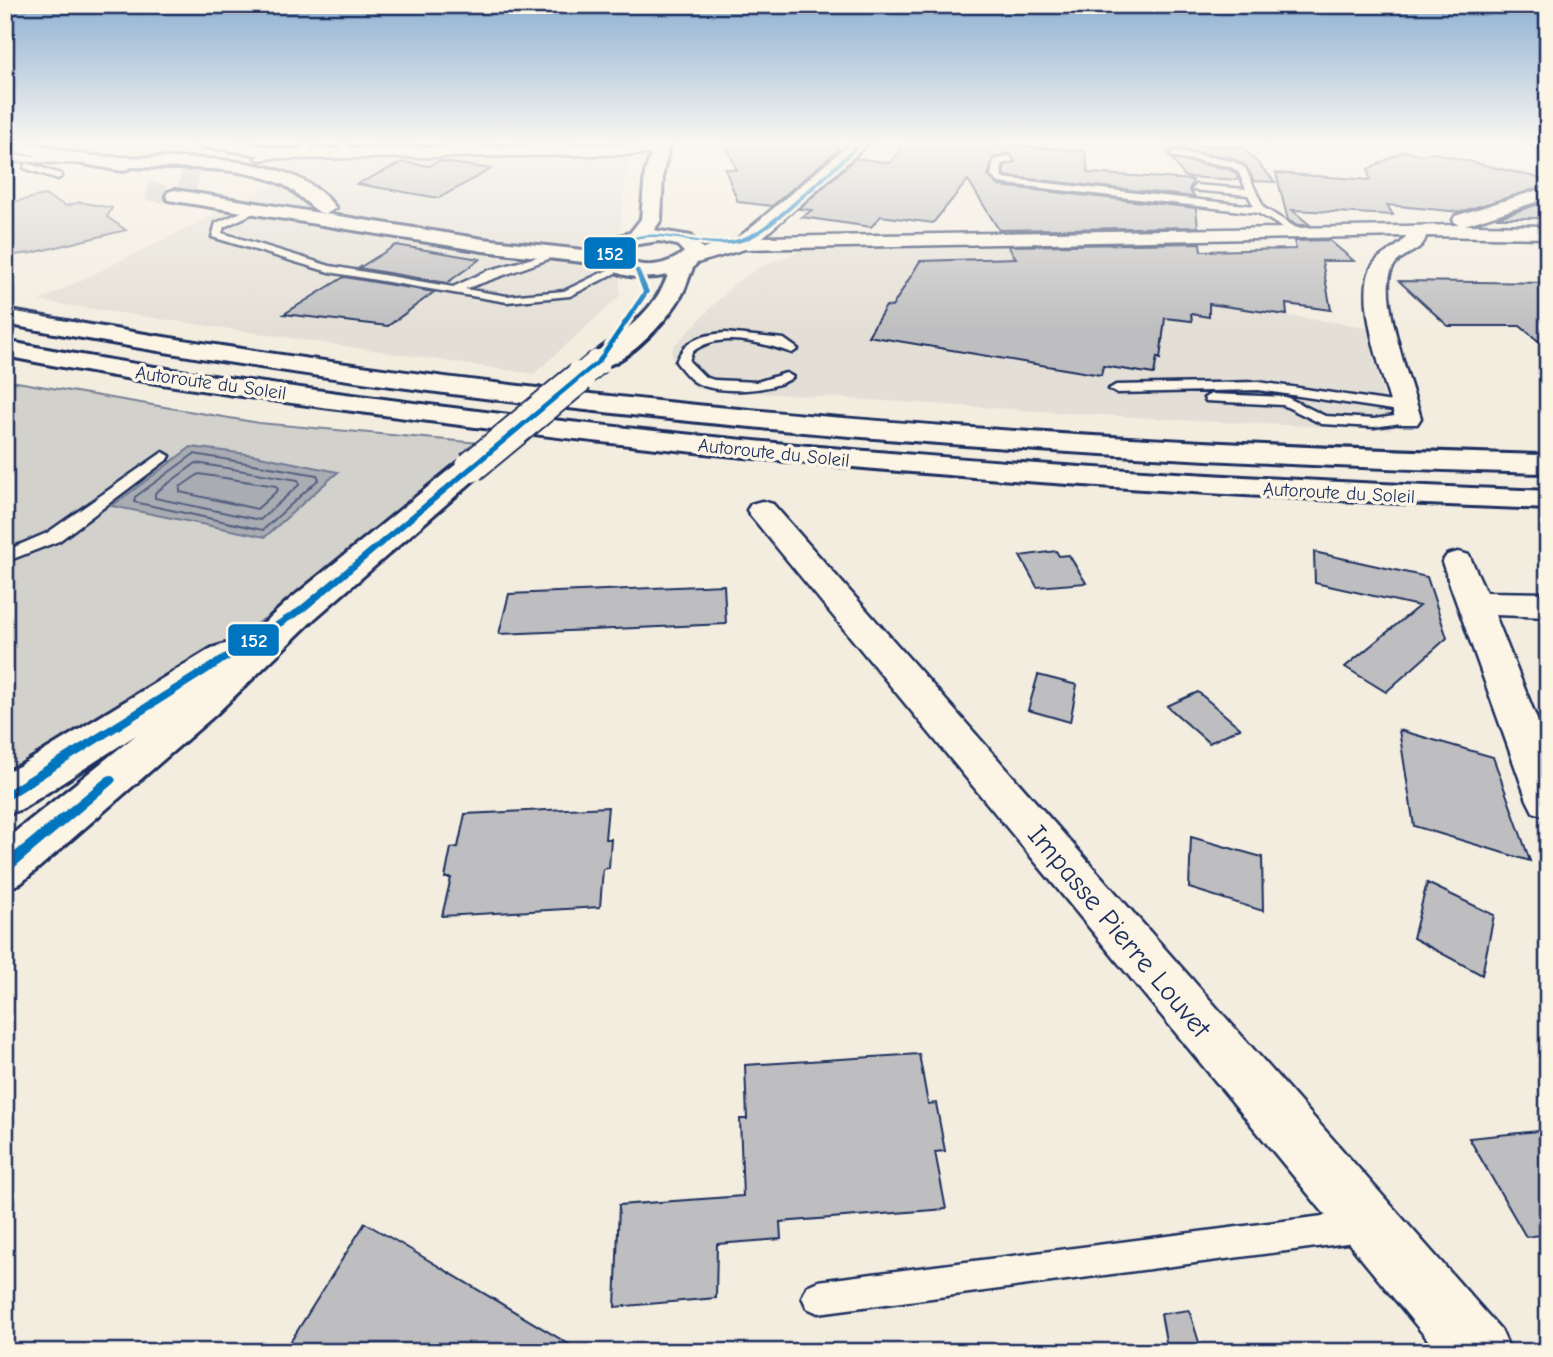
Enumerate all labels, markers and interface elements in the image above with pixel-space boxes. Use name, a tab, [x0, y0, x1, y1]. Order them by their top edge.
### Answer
line badge: 152	[583, 236, 637, 270]
text: 152	[596, 243, 624, 265]
street label: Autoroute du Soleil	[134, 362, 288, 404]
street label: Autoroute du Soleil	[697, 434, 851, 472]
street label: Autoroute du Soleil	[1262, 478, 1416, 508]
line badge: 152	[227, 623, 280, 657]
text: 152	[240, 630, 268, 652]
street label: Impasse Pierre Louvet	[1021, 819, 1218, 1045]

